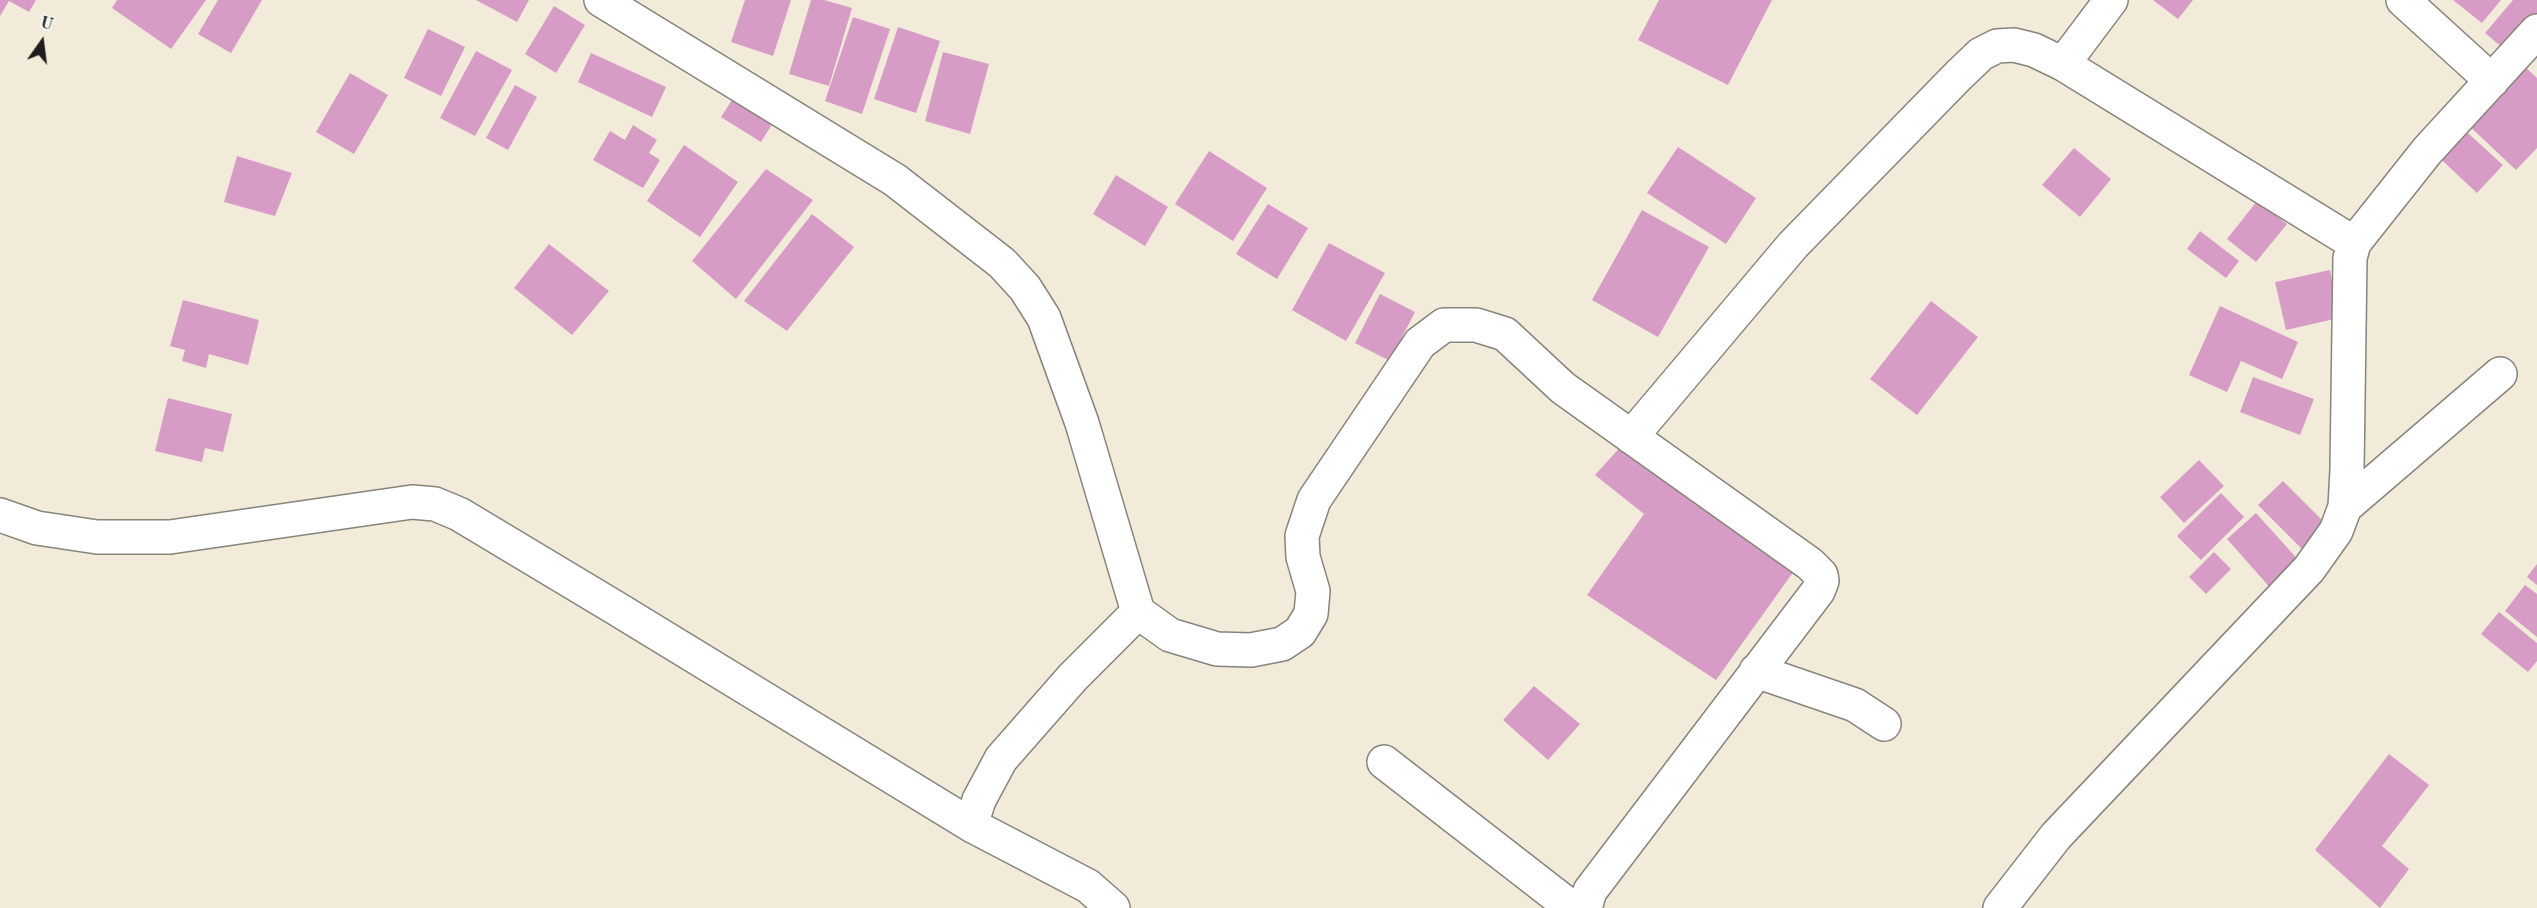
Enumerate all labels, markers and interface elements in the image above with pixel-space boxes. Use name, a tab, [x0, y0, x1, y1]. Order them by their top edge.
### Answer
north arrow	[12, 12, 72, 72]
text: U	[38, 15, 54, 34]

